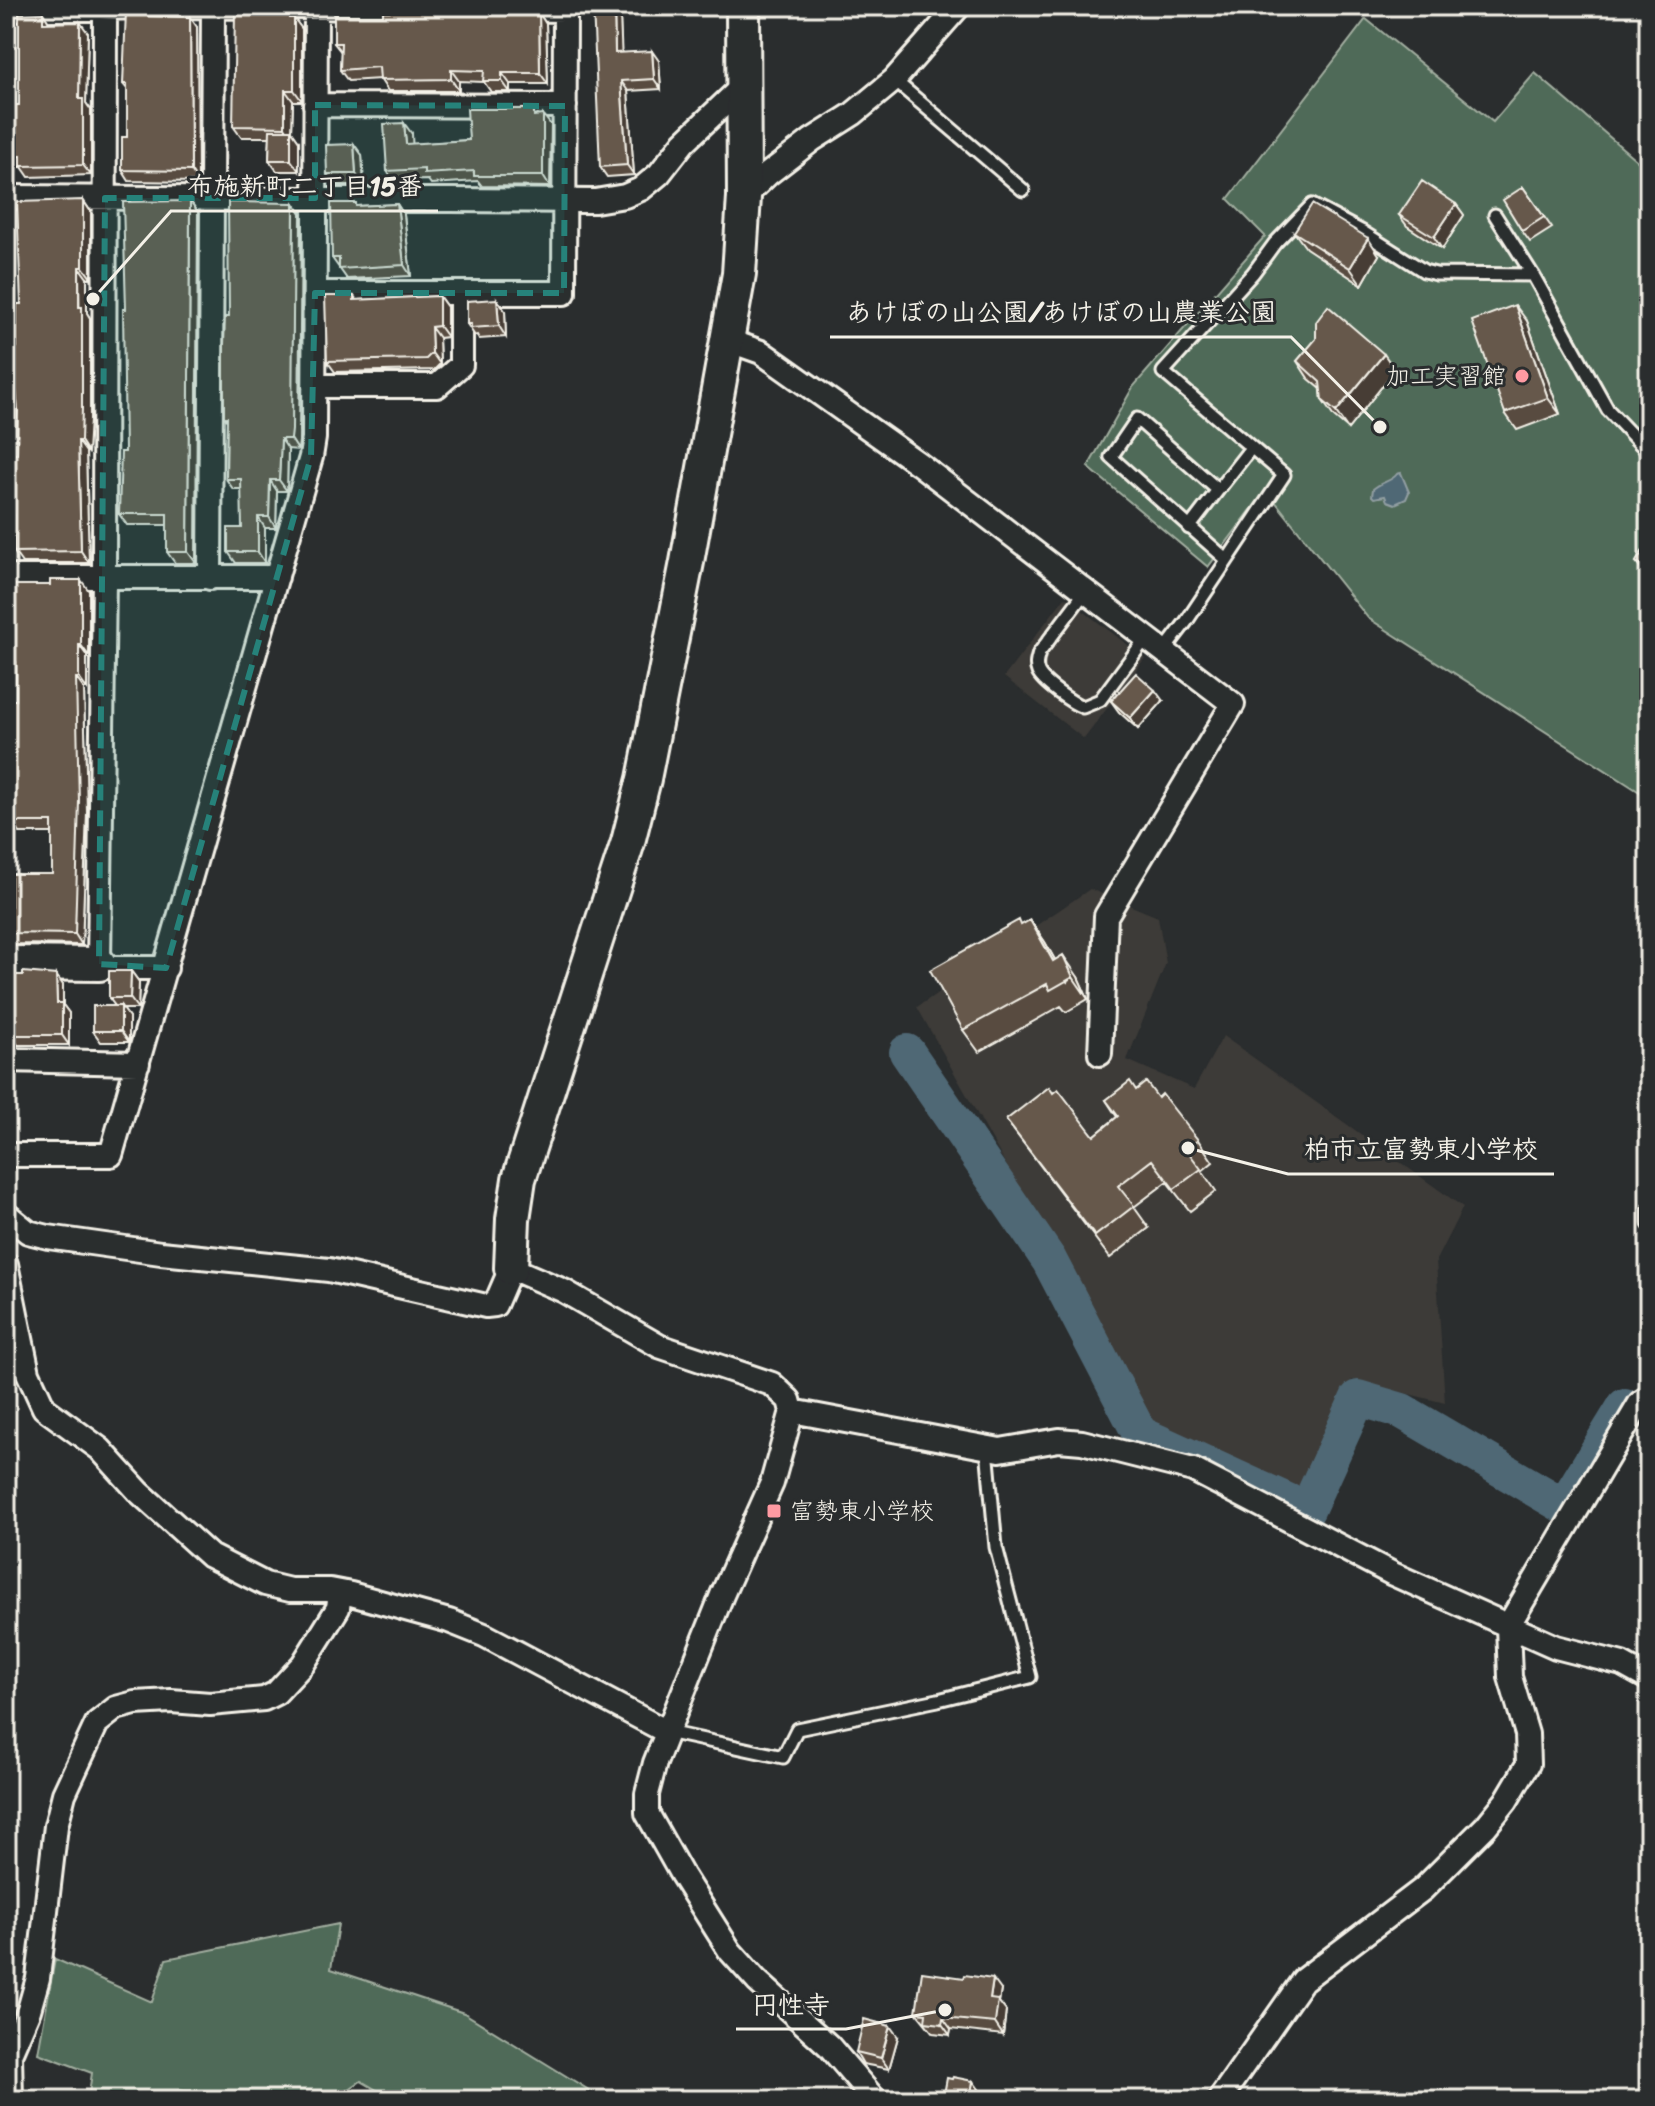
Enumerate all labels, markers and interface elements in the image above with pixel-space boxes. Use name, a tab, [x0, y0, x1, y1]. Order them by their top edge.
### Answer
callout: 布施新町二丁目15番	[171, 161, 438, 211]
text: 布施新町二丁目15番	[187, 163, 423, 209]
callout: あけぼの山公園/あけぼの山農業公園	[830, 287, 1291, 337]
text: あけぼの山公園/あけぼの山農業公園	[846, 289, 1276, 335]
place label: 加工実習館	[1386, 355, 1506, 397]
marker: 加工実習館	[1513, 367, 1531, 385]
callout: 柏市立富勢東小学校	[1288, 1124, 1554, 1174]
text: 柏市立富勢東小学校	[1304, 1126, 1538, 1172]
place label: 富勢東小学校	[790, 1490, 934, 1532]
marker: 富勢東小学校	[765, 1502, 783, 1520]
callout: 円性寺	[736, 1979, 846, 2029]
text: 円性寺	[752, 1982, 830, 2028]

